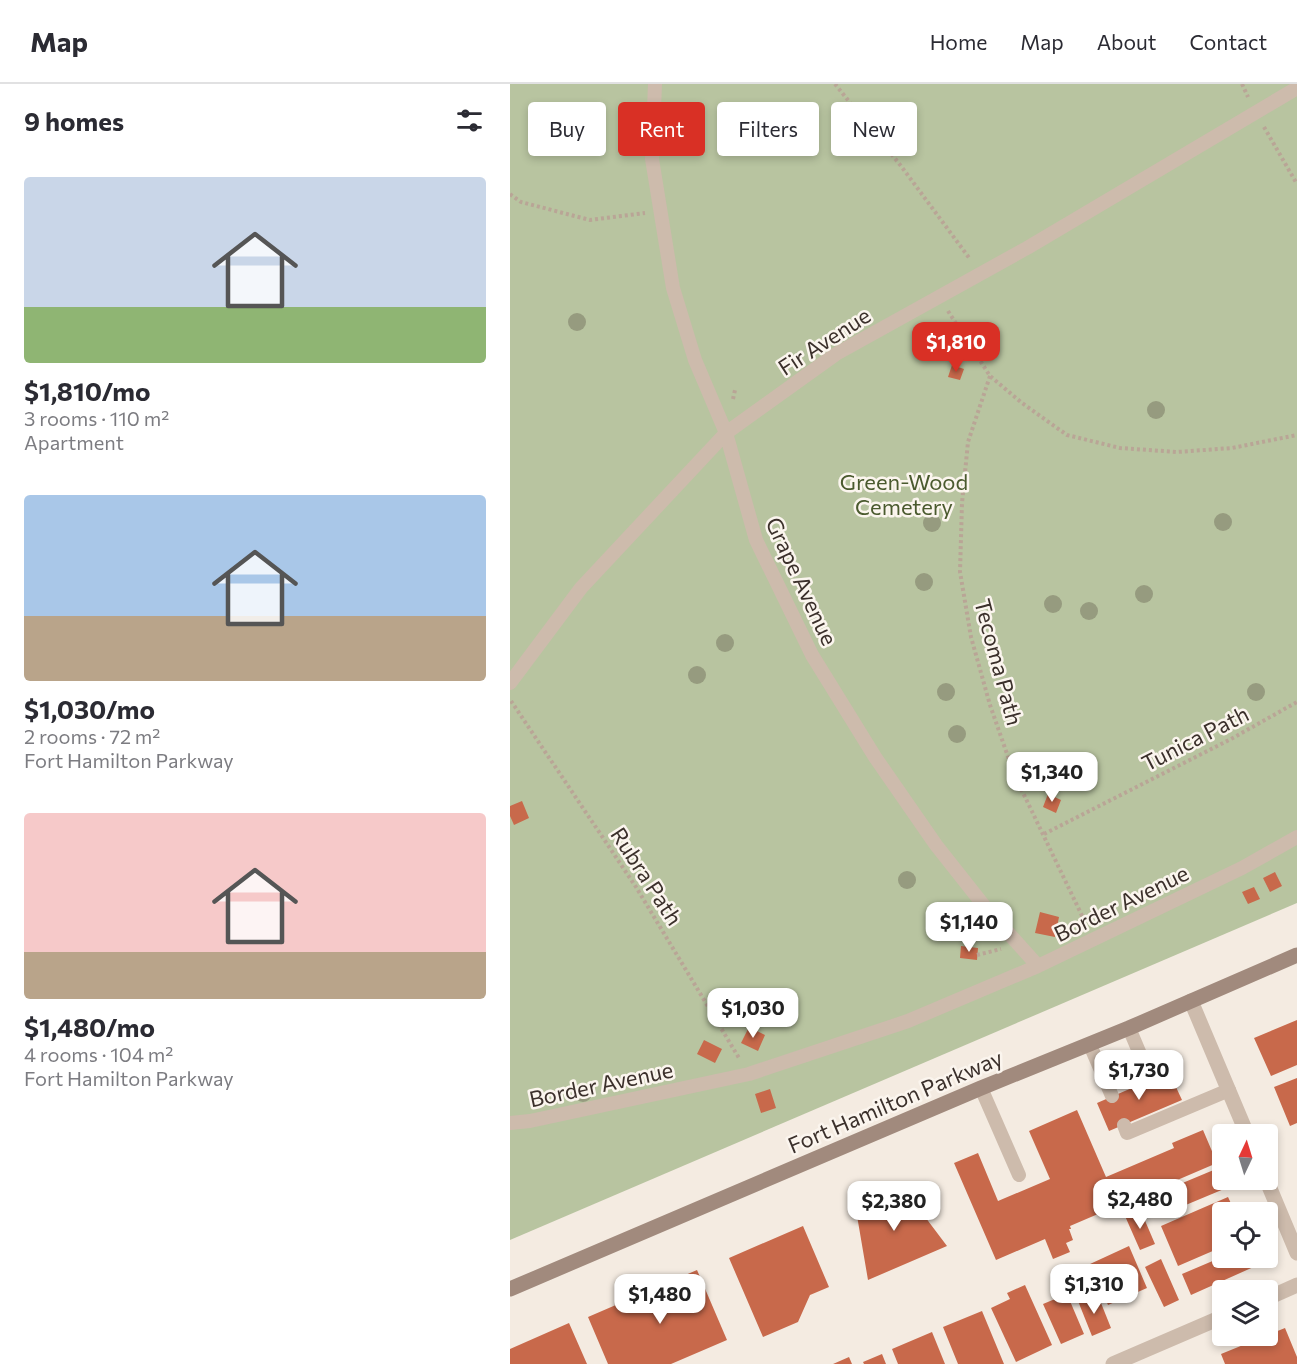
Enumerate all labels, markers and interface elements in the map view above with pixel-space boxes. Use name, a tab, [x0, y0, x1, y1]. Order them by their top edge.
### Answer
text: Map	[30, 24, 88, 58]
text: Home	[930, 29, 987, 54]
text: Map	[1020, 29, 1064, 54]
text: About	[1097, 29, 1156, 54]
text: Contact	[1189, 29, 1267, 54]
chip: Buy	[528, 102, 606, 156]
chip: Rent	[618, 102, 705, 156]
chip: Filters	[717, 102, 819, 156]
chip: New	[831, 102, 917, 156]
icon: filters	[453, 104, 486, 137]
text: 9 homes	[24, 105, 124, 136]
icon: home	[201, 216, 309, 324]
street label: Fir Avenue	[773, 301, 875, 381]
pin: $1,810	[907, 322, 1005, 373]
text: $1,810	[926, 329, 986, 353]
text: $1,810/mo	[24, 375, 151, 406]
text: 3 rooms · 110 m²	[24, 406, 169, 430]
text: Apartment	[24, 430, 124, 454]
park label: Green-Wood Cemetery	[840, 468, 968, 520]
street label: Grape Avenue	[761, 513, 843, 649]
icon: home	[201, 534, 309, 642]
street label: Tecoma Path	[969, 596, 1029, 728]
text: $1,030/mo	[24, 693, 155, 724]
street label: Tunica Path	[1137, 700, 1253, 776]
text: 2 rooms · 72 m²	[24, 724, 160, 748]
text: Fort Hamilton Parkway	[24, 748, 234, 772]
pin: $1,340	[1003, 752, 1101, 803]
text: $1,340	[1021, 759, 1083, 783]
street label: Rubra Path	[605, 822, 689, 930]
icon: home	[201, 852, 309, 960]
street label: Border Avenue	[1049, 859, 1193, 947]
pin: $1,140	[920, 902, 1018, 953]
text: $1,140	[940, 909, 998, 933]
pin: $1,030	[704, 988, 802, 1039]
text: $1,030	[721, 995, 785, 1019]
text: $1,480/mo	[24, 1011, 155, 1042]
text: 4 rooms · 104 m²	[24, 1042, 173, 1066]
street label: Fort Hamilton Parkway	[784, 1044, 1006, 1158]
pin: $1,730	[1090, 1050, 1188, 1101]
street label: Border Avenue	[527, 1056, 675, 1112]
text: $1,730	[1108, 1057, 1170, 1081]
text: Fort Hamilton Parkway	[24, 1066, 234, 1090]
north arrow	[1212, 1124, 1278, 1190]
map controls	[1212, 1124, 1278, 1346]
pin: $2,480	[1091, 1179, 1189, 1230]
pin: $2,380	[845, 1181, 943, 1232]
text: $2,480	[1107, 1186, 1173, 1210]
text: $2,380	[861, 1188, 927, 1212]
button: locate	[1212, 1202, 1278, 1268]
pin: $1,310	[1045, 1264, 1143, 1315]
text: $1,310	[1064, 1271, 1124, 1295]
pin: $1,480	[611, 1274, 709, 1325]
button: layers	[1212, 1280, 1278, 1346]
text: $1,480	[628, 1281, 692, 1305]

